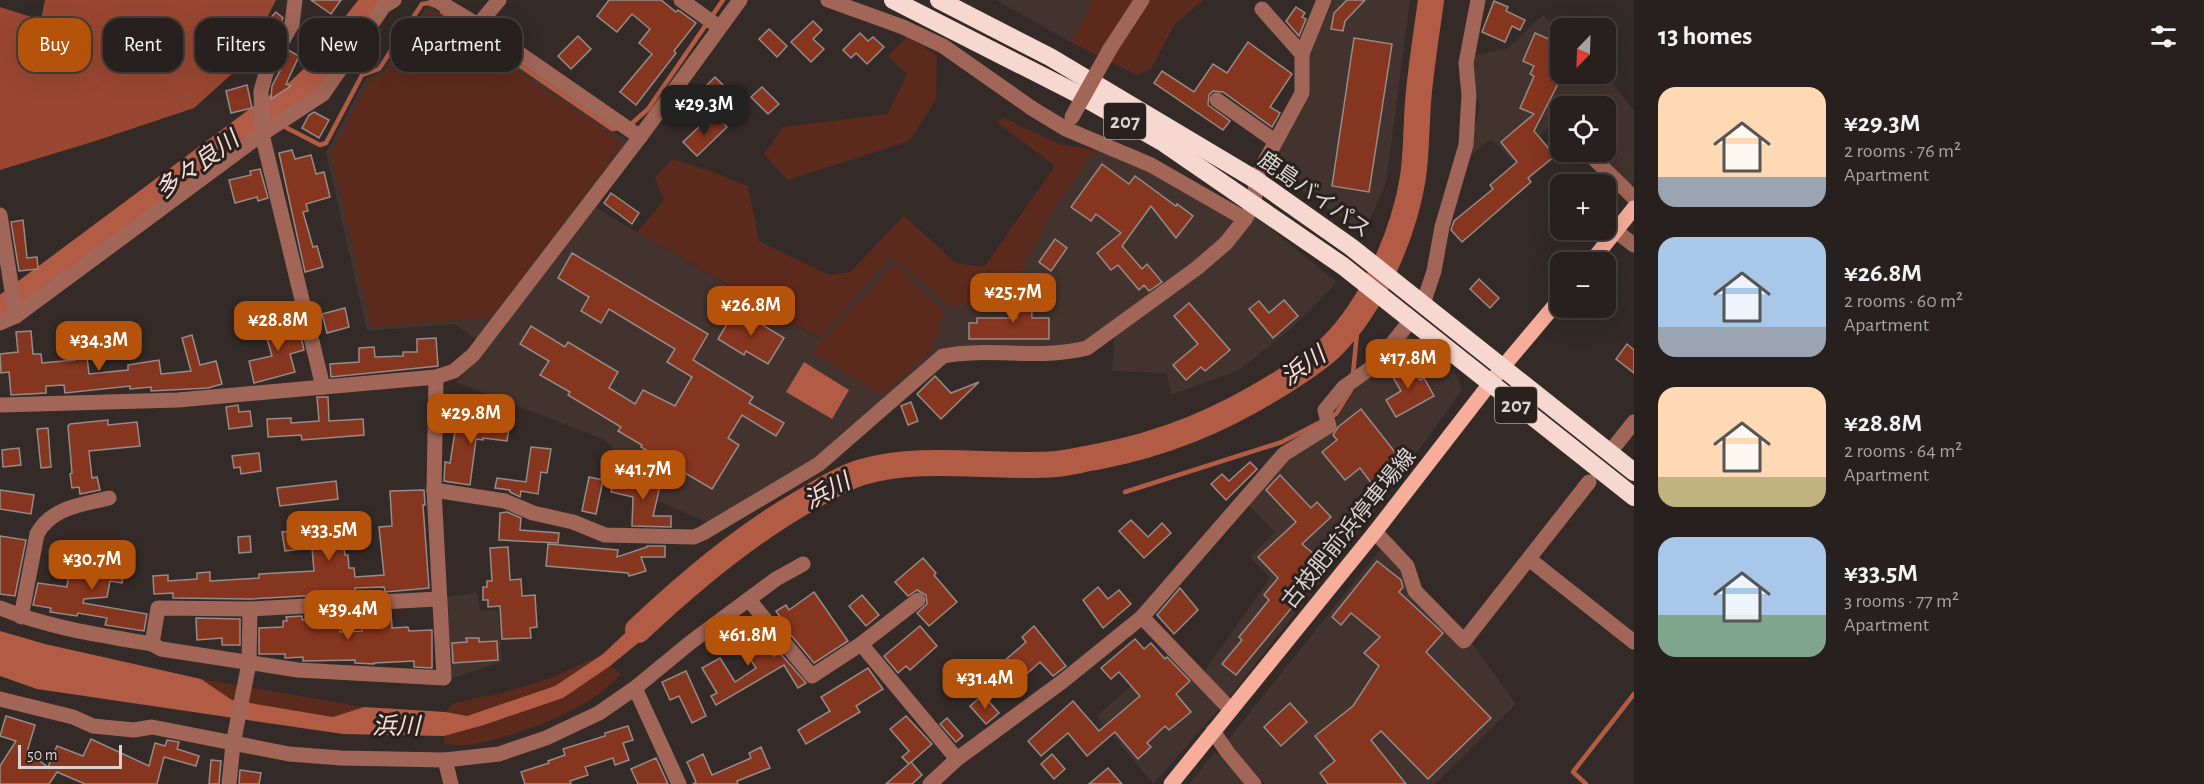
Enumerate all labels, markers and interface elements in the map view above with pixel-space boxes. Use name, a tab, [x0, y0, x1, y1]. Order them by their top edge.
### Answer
chip: Buy	[18, 18, 91, 72]
chip: Rent	[103, 18, 183, 72]
chip: Filters	[195, 18, 287, 72]
chip: New	[299, 18, 379, 72]
chip: Apartment	[391, 18, 522, 72]
north arrow	[1550, 18, 1616, 84]
map controls	[1550, 18, 1616, 318]
icon: filters	[2147, 20, 2180, 53]
text: 13 homes	[1658, 23, 1752, 49]
pin: ¥29.3M	[655, 85, 753, 136]
text: ¥29.3M	[675, 94, 733, 114]
button: locate	[1550, 96, 1616, 162]
road number: 207	[1104, 103, 1146, 139]
text: ¥29.3M	[1844, 110, 1920, 136]
icon: home	[1706, 111, 1778, 183]
water label: 多々良川	[151, 125, 246, 204]
text: 2 rooms · 76 m²	[1844, 141, 1961, 161]
street label: 鹿島バイパス	[1254, 147, 1375, 242]
text: Apartment	[1844, 165, 1929, 185]
button: +	[1550, 174, 1616, 240]
button: −	[1550, 252, 1616, 318]
text: ¥26.8M	[1844, 260, 1922, 286]
icon: home	[1706, 261, 1778, 333]
pin: ¥25.7M	[964, 273, 1062, 324]
text: ¥25.7M	[984, 282, 1042, 302]
pin: ¥26.8M	[702, 286, 800, 337]
text: 2 rooms · 60 m²	[1844, 291, 1963, 311]
text: ¥26.8M	[721, 295, 781, 315]
pin: ¥28.8M	[229, 301, 327, 352]
text: ¥28.8M	[248, 310, 308, 330]
text: Apartment	[1844, 315, 1929, 335]
pin: ¥34.3M	[50, 321, 148, 372]
text: ¥34.3M	[70, 330, 128, 350]
pin: ¥17.8M	[1359, 339, 1457, 390]
water label: 浜川	[1276, 341, 1333, 390]
text: ¥17.8M	[1380, 348, 1436, 368]
road number: 207	[1495, 387, 1537, 423]
pin: ¥29.8M	[422, 394, 520, 445]
text: ¥29.8M	[441, 403, 501, 423]
text: ¥28.8M	[1844, 410, 1922, 436]
icon: home	[1706, 411, 1778, 483]
text: 2 rooms · 64 m²	[1844, 441, 1962, 461]
street label: 古枝肥前浜停車場線	[1277, 444, 1420, 612]
pin: ¥41.7M	[594, 450, 692, 501]
text: ¥41.7M	[615, 459, 671, 479]
text: Apartment	[1844, 465, 1929, 485]
water label: 浜川	[800, 468, 857, 514]
pin: ¥33.5M	[280, 511, 378, 562]
text: ¥33.5M	[301, 520, 357, 540]
pin: ¥30.7M	[43, 540, 141, 591]
text: ¥30.7M	[63, 549, 121, 569]
text: ¥33.5M	[1844, 560, 1918, 586]
icon: home	[1706, 561, 1778, 633]
pin: ¥39.4M	[299, 590, 397, 641]
text: 3 rooms · 77 m²	[1844, 591, 1959, 611]
text: ¥39.4M	[318, 599, 378, 619]
text: Apartment	[1844, 615, 1929, 635]
pin: ¥61.8M	[699, 616, 797, 667]
text: ¥61.8M	[719, 625, 777, 645]
pin: ¥31.4M	[936, 659, 1034, 710]
text: ¥31.4M	[957, 668, 1013, 688]
water label: 浜川	[372, 714, 423, 739]
scale bar	[18, 742, 122, 770]
text: 50 m	[27, 747, 58, 763]

